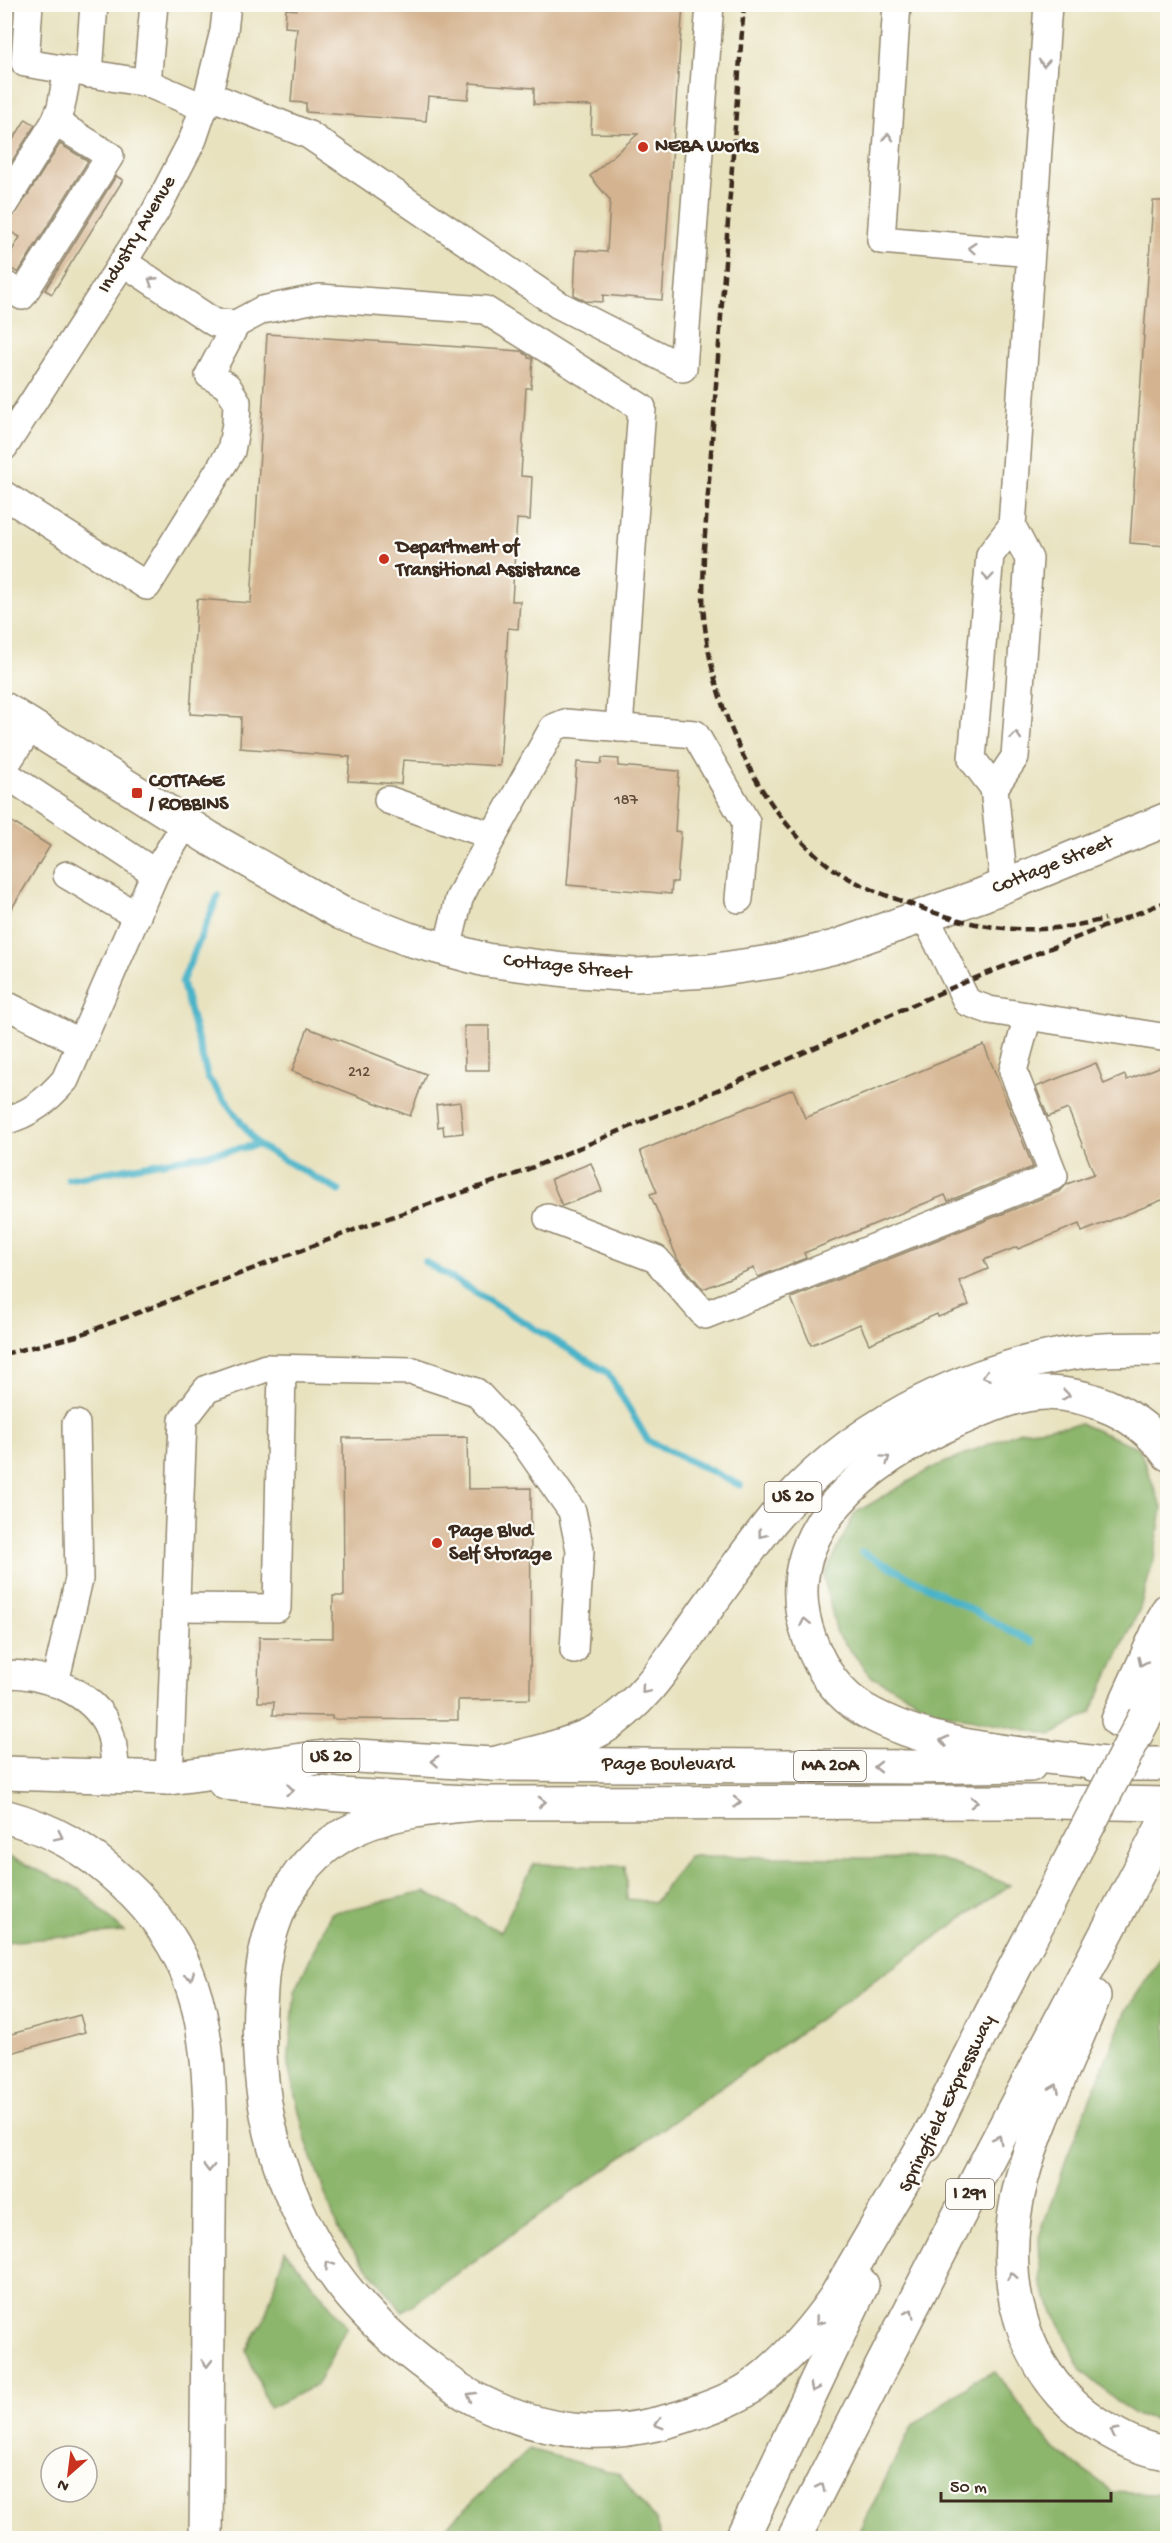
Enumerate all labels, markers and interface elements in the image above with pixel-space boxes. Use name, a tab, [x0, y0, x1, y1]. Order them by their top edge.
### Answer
one-way arrow	[1037, 58, 1050, 67]
one-way arrow	[881, 132, 894, 141]
place label: NEBA Works	[655, 136, 760, 159]
marker: NEBA Works	[636, 140, 650, 154]
street label: Industry Avenue	[94, 172, 182, 298]
one-way arrow	[968, 242, 977, 255]
one-way arrow	[148, 277, 159, 288]
place label: Department of Transitional Assistance	[394, 537, 580, 583]
marker: Department of Transitional Assistance	[377, 552, 391, 566]
one-way arrow	[982, 573, 995, 582]
one-way arrow	[1010, 732, 1023, 741]
place label: COTTAGE / ROBBINS	[148, 771, 229, 817]
marker: COTTAGE / ROBBINS	[130, 786, 144, 800]
house number: 187	[613, 792, 638, 811]
street label: Cottage Street	[989, 831, 1119, 901]
street label: Cottage Street	[502, 950, 634, 986]
house number: 212	[348, 1064, 370, 1083]
one-way arrow	[981, 1369, 992, 1381]
one-way arrow	[1062, 1389, 1071, 1401]
one-way arrow	[880, 1455, 891, 1466]
road number: US 20	[764, 1482, 822, 1512]
place label: Page Blvd Self Storage	[448, 1521, 552, 1567]
one-way arrow	[758, 1527, 769, 1538]
marker: Page Blvd Self Storage	[430, 1536, 444, 1550]
one-way arrow	[799, 1617, 812, 1627]
one-way arrow	[1138, 1656, 1150, 1667]
one-way arrow	[641, 1684, 652, 1694]
one-way arrow	[939, 1735, 949, 1748]
road number: US 20	[302, 1742, 360, 1772]
road number: MA 20A	[794, 1751, 866, 1781]
street label: Page Boulevard	[601, 1754, 736, 1777]
one-way arrow	[430, 1755, 439, 1768]
one-way arrow	[874, 1761, 883, 1773]
one-way arrow	[286, 1783, 295, 1796]
one-way arrow	[538, 1796, 547, 1808]
one-way arrow	[733, 1796, 742, 1808]
one-way arrow	[970, 1796, 979, 1808]
one-way arrow	[53, 1829, 64, 1841]
one-way arrow	[182, 1970, 195, 1980]
street label: Springfield Expressway	[895, 2011, 1001, 2196]
one-way arrow	[1048, 2084, 1060, 2095]
one-way arrow	[991, 2135, 1002, 2145]
one-way arrow	[203, 2164, 215, 2173]
road number: I 291	[946, 2179, 994, 2209]
one-way arrow	[326, 2260, 337, 2271]
one-way arrow	[1006, 2271, 1019, 2281]
one-way arrow	[902, 2308, 914, 2319]
one-way arrow	[815, 2314, 826, 2325]
one-way arrow	[201, 2359, 213, 2368]
one-way arrow	[810, 2382, 822, 2393]
one-way arrow	[467, 2392, 477, 2404]
one-way arrow	[654, 2417, 664, 2430]
one-way arrow	[1109, 2427, 1120, 2439]
north arrow	[39, 2444, 99, 2504]
scale bar	[941, 2465, 1110, 2503]
text: N	[54, 2473, 73, 2495]
text: 50 m	[950, 2478, 987, 2499]
one-way arrow	[814, 2482, 825, 2493]

